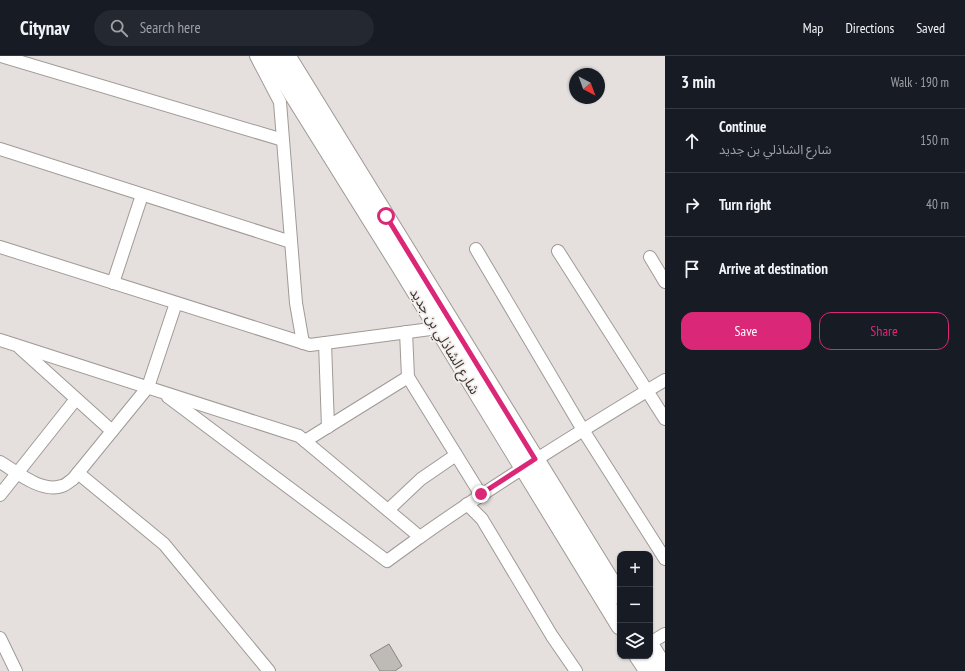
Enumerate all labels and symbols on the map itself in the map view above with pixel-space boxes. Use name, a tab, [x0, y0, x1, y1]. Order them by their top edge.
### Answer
north arrow	[569, 68, 605, 104]
route start	[377, 207, 395, 225]
street label: شارع الشاذلي بن جديد	[404, 284, 484, 399]
route end	[472, 485, 490, 503]

